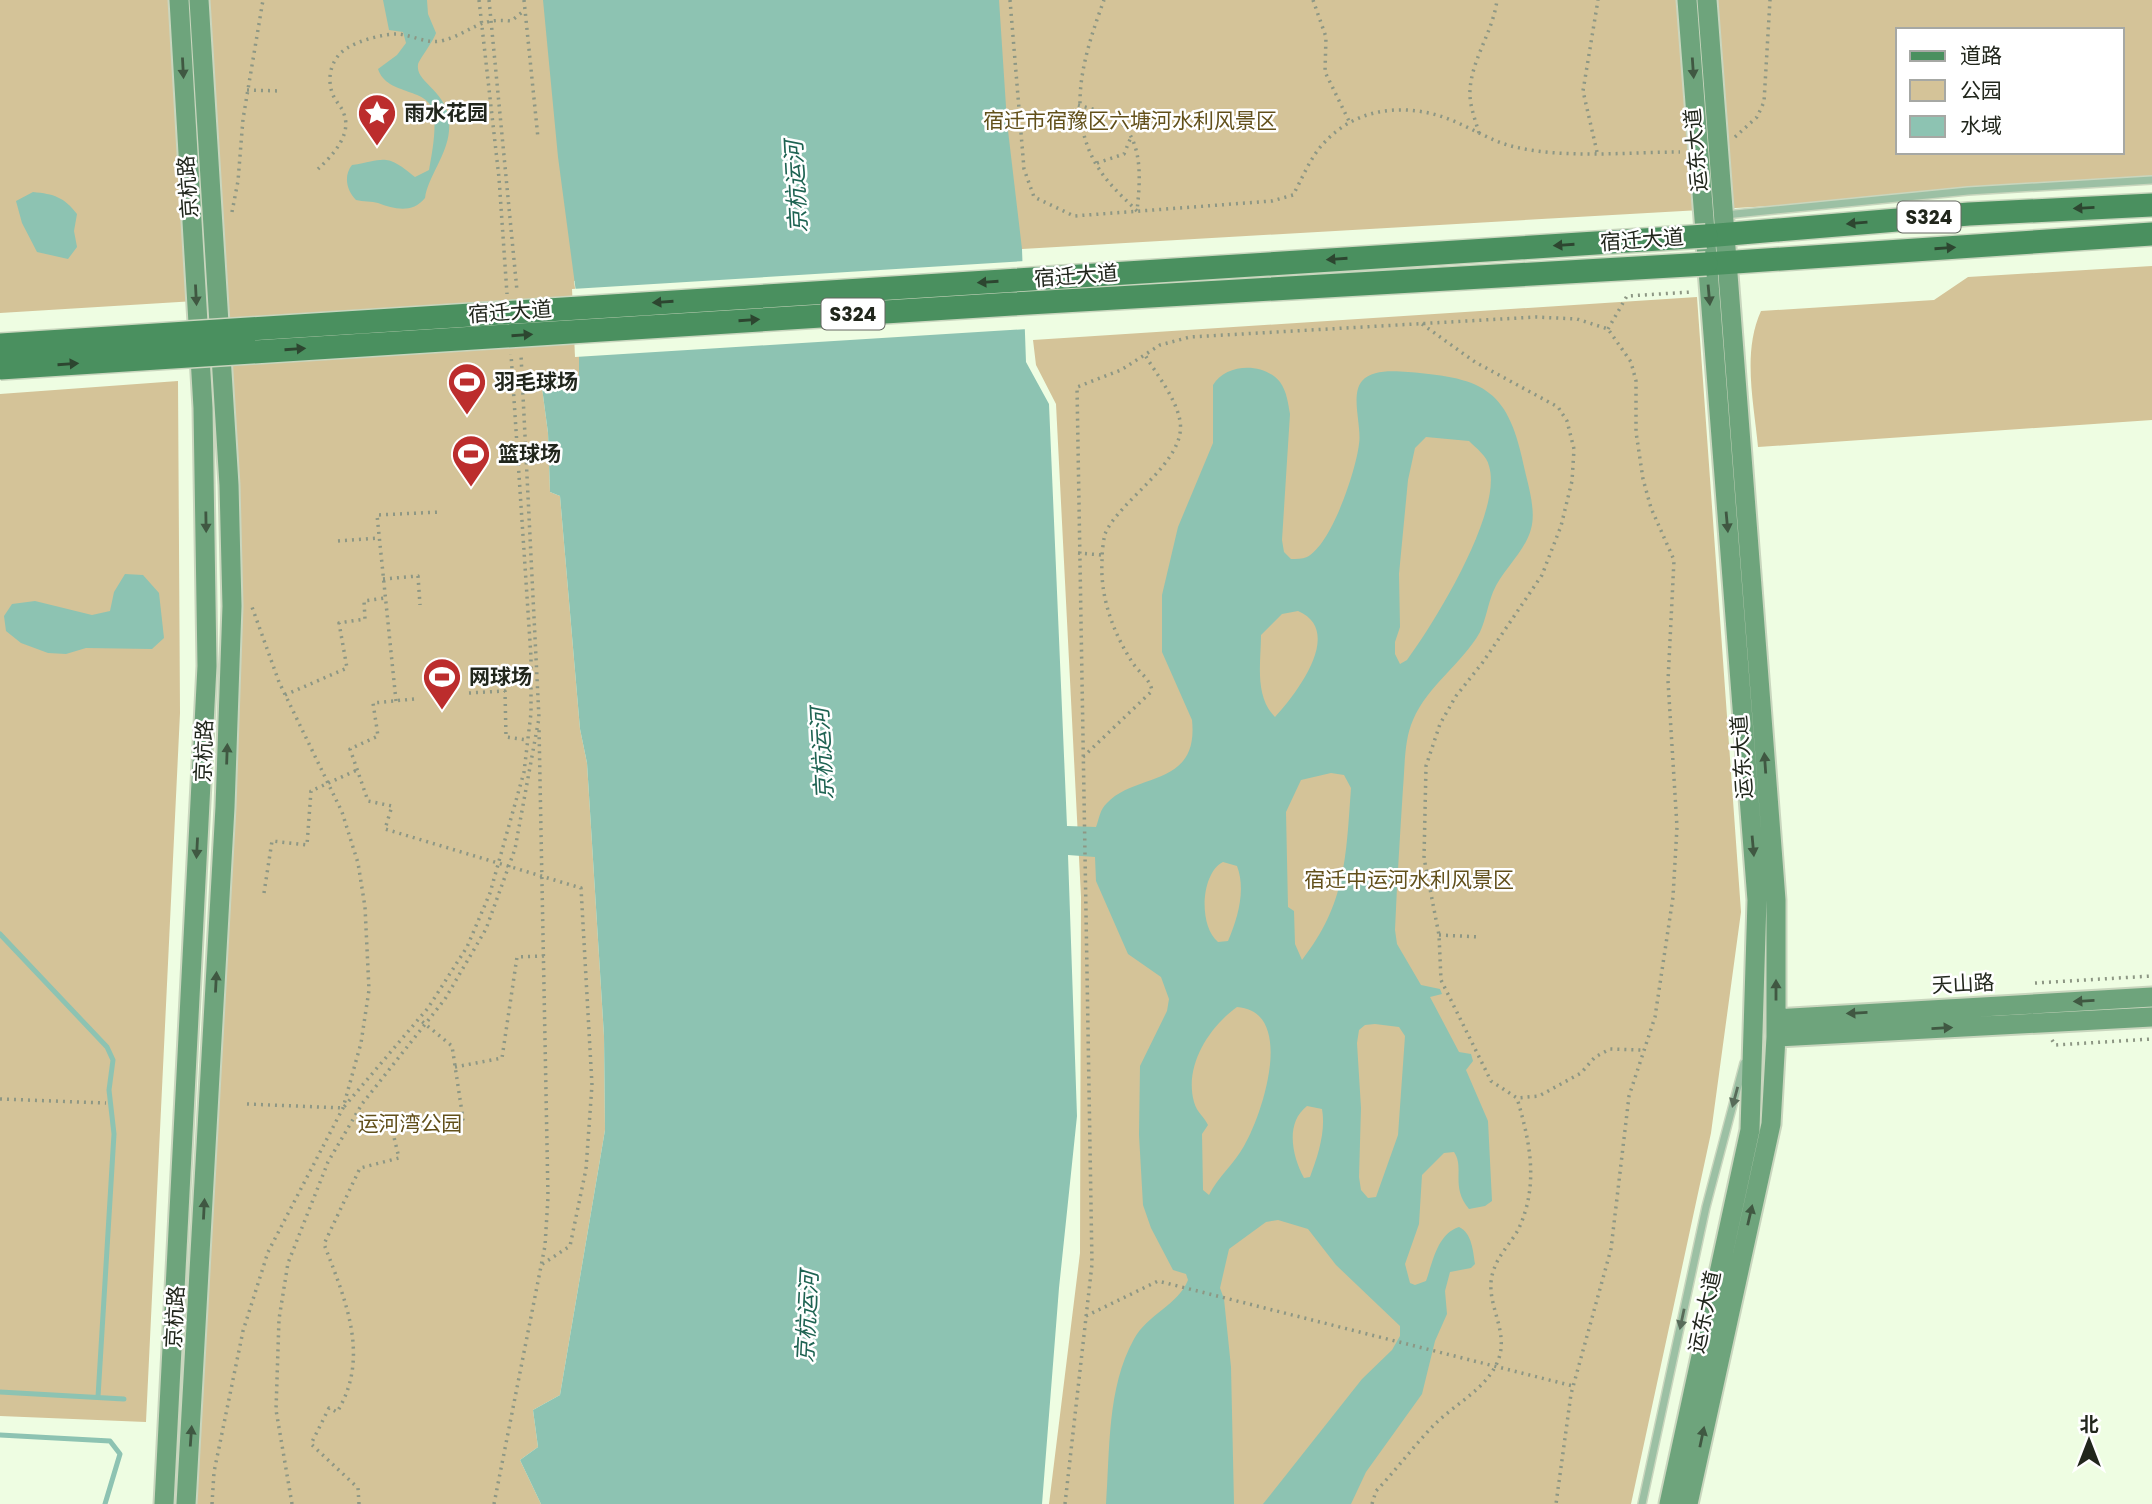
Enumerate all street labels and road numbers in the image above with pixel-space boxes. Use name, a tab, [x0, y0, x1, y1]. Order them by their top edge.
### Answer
street label: 运东大道	[1677, 107, 1714, 193]
street label: 京杭路	[171, 155, 204, 219]
road number: S324	[1898, 202, 1960, 232]
street label: 宿迁大道	[1599, 222, 1685, 257]
street label: 宿迁大道	[1033, 258, 1119, 293]
street label: 宿迁大道	[467, 294, 553, 329]
road number: S324	[822, 298, 884, 330]
street label: 运东大道	[1724, 714, 1759, 800]
street label: 京杭路	[188, 719, 219, 783]
street label: 天山路	[1931, 967, 1995, 1000]
street label: 运东大道	[1682, 1268, 1727, 1356]
street label: 京杭路	[158, 1285, 191, 1349]

